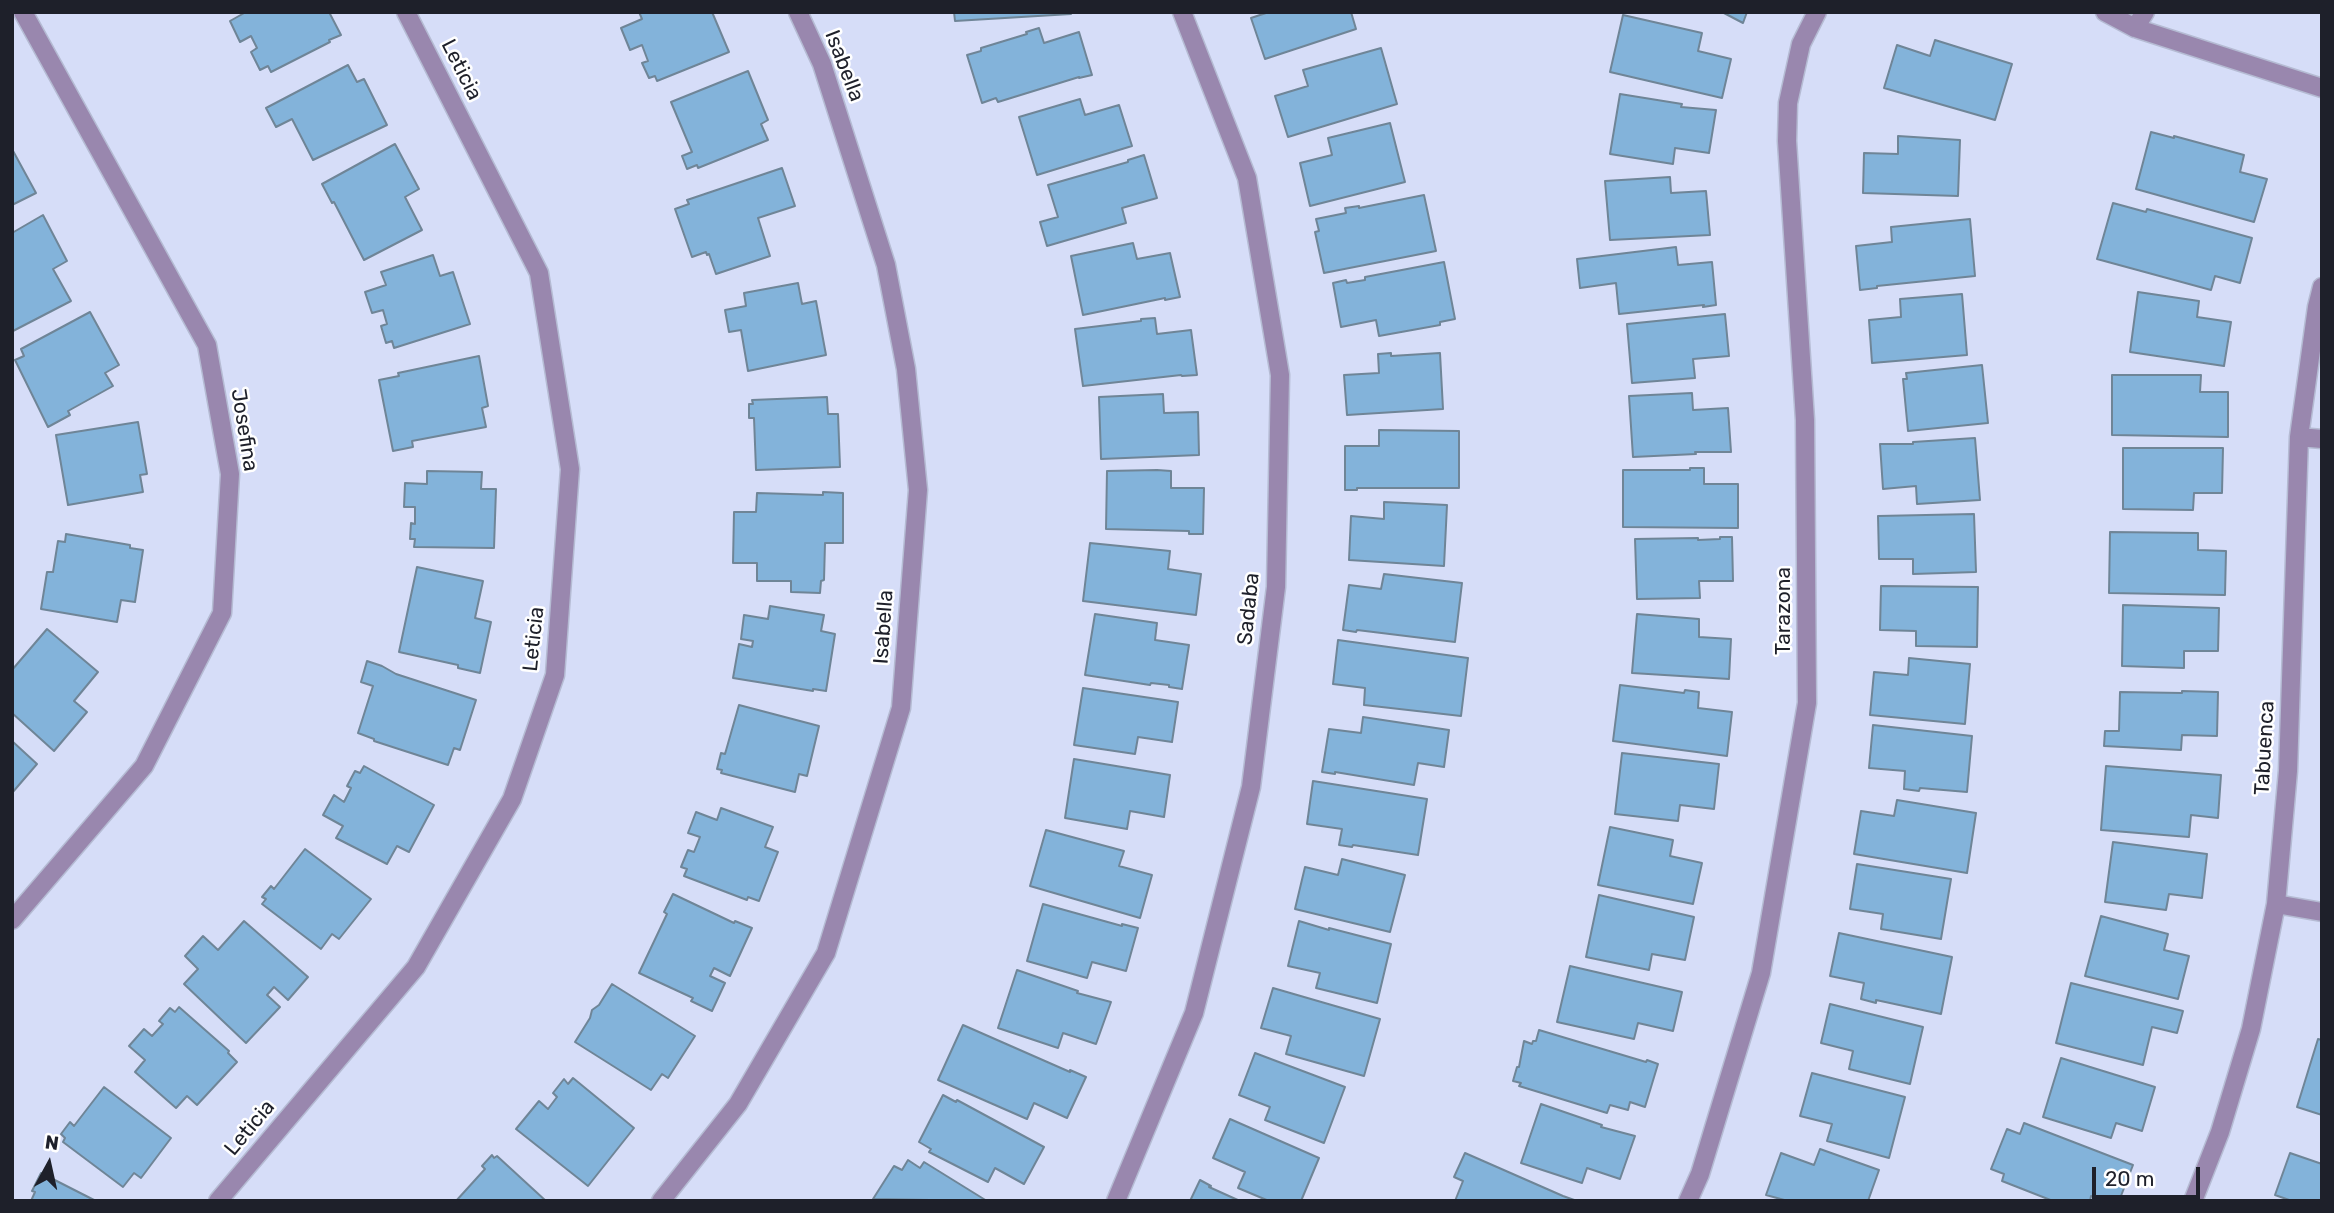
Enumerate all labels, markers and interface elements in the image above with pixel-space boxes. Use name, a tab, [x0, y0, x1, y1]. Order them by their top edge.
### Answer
street label: Isabella	[819, 27, 869, 105]
street label: Leticia	[435, 35, 487, 105]
street label: Josefina	[225, 387, 263, 473]
street label: Tarazona	[1771, 567, 1797, 655]
street label: Sadaba	[1233, 571, 1265, 647]
street label: Isabella	[869, 589, 899, 665]
street label: Leticia	[518, 605, 550, 673]
street label: Tabuenca	[2250, 700, 2280, 796]
street label: Leticia	[220, 1095, 280, 1161]
north arrow	[14, 1129, 84, 1199]
text: N	[44, 1130, 60, 1155]
scale bar	[2096, 1154, 2204, 1198]
text: 20 m	[2105, 1166, 2154, 1191]

